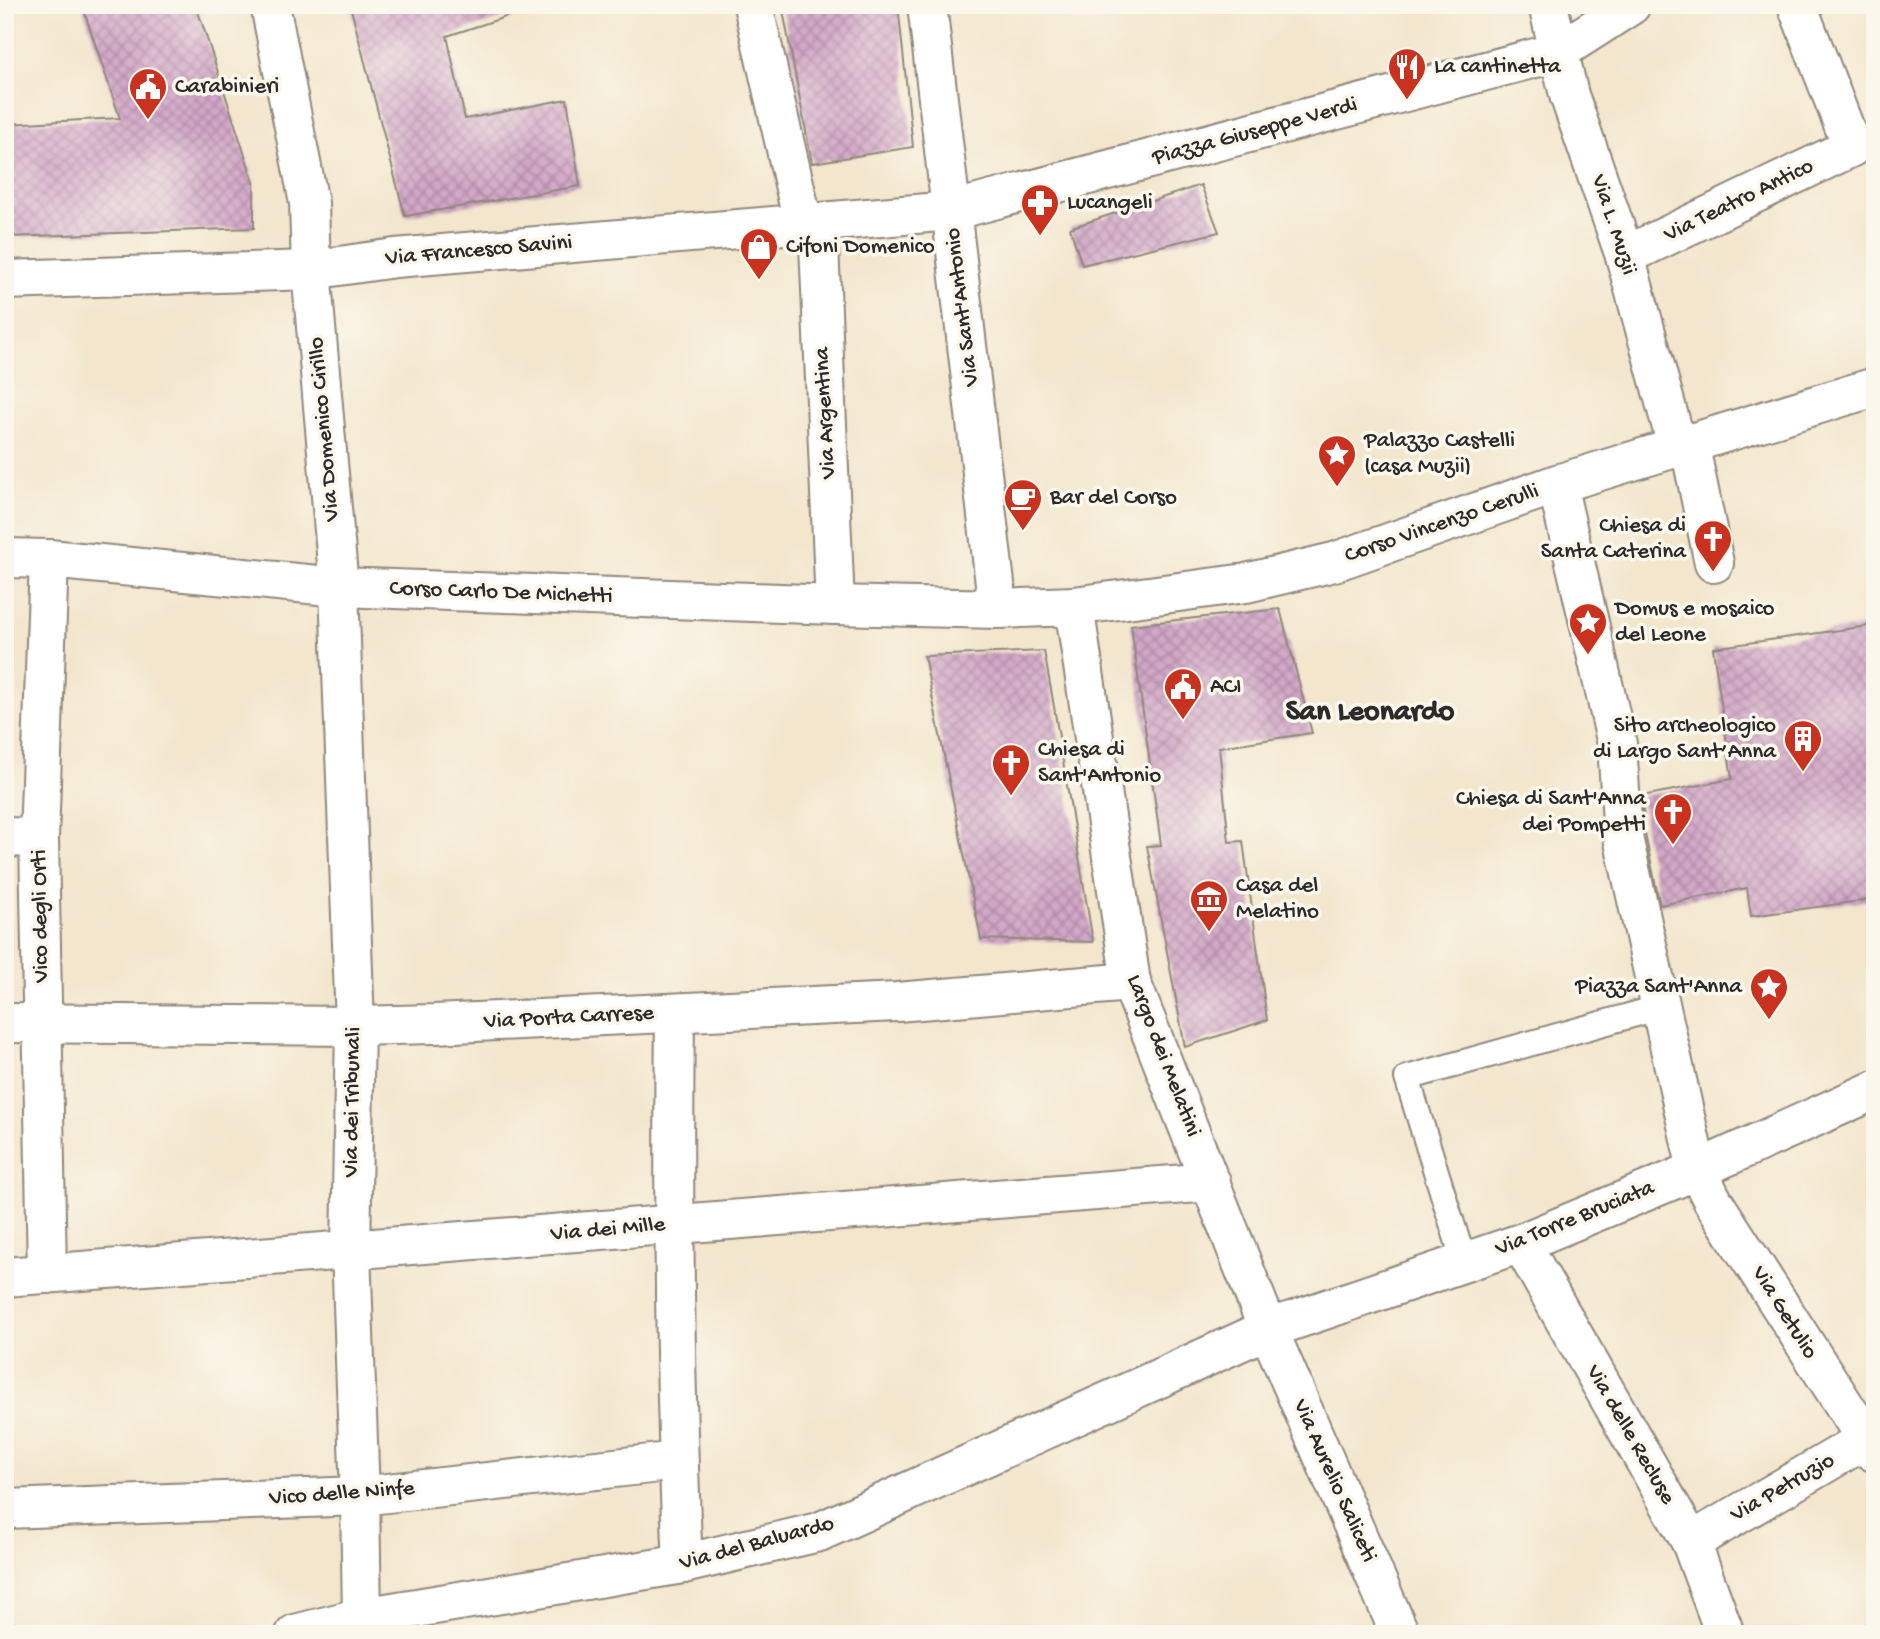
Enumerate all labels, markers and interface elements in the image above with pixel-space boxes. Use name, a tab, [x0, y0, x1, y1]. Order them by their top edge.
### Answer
restaurant icon: La cantinetta	[1386, 46, 1428, 101]
place label: La cantinetta	[1434, 54, 1562, 81]
public building icon: Carabinieri	[127, 66, 169, 121]
place label: Carabinieri	[175, 74, 279, 101]
street label: Piazza Giuseppe Verdi	[1149, 92, 1360, 173]
street label: Via Teatro Antico	[1659, 153, 1818, 249]
street label: Via L. Muzii	[1584, 170, 1642, 279]
pharmacy icon: Lucangeli	[1019, 182, 1061, 237]
place label: Lucangeli	[1067, 190, 1153, 217]
shop icon: Cifoni Domenico	[738, 226, 780, 281]
street label: Via Sant'Antonio	[940, 226, 986, 389]
street label: Via Francesco Savini	[383, 229, 574, 273]
place label: Cifoni Domenico	[786, 234, 935, 261]
street label: Via Domenico Cirillo	[303, 336, 347, 523]
street label: Via Argentina	[809, 345, 843, 480]
place label: Palazzo Castelli (casa Muzii)	[1363, 428, 1515, 481]
place icon: Palazzo Castelli (casa Muzii)	[1316, 433, 1358, 488]
cafe icon: Bar del Corso	[1002, 477, 1044, 532]
street label: Corso Vincenzo Cerulli	[1341, 478, 1543, 570]
place label: Bar del Corso	[1049, 485, 1177, 512]
place label: Chiesa di Santa Caterina	[1541, 513, 1687, 566]
church icon: Chiesa di Santa Caterina	[1692, 518, 1734, 573]
street label: Corso Carlo De Michetti	[389, 576, 613, 610]
place label: Domus e mosaico del Leone	[1613, 596, 1775, 649]
place icon: Domus e mosaico del Leone	[1567, 601, 1609, 656]
public building icon: ACI	[1162, 666, 1204, 721]
place label: ACI	[1210, 674, 1242, 701]
district label: San Leonardo	[1286, 696, 1455, 731]
place label: Sito archeologico di Largo Sant’Anna	[1593, 713, 1777, 766]
building icon: Sito archeologico di Largo Sant’Anna	[1782, 718, 1824, 773]
place label: Chiesa di Sant'Antonio	[1038, 737, 1161, 790]
church icon: Chiesa di Sant'Antonio	[990, 742, 1032, 797]
place label: Chiesa di Sant'Anna dei Pompetti	[1456, 786, 1647, 839]
church icon: Chiesa di Sant'Anna dei Pompetti	[1652, 791, 1694, 846]
street label: Vico degli Orti	[26, 849, 56, 984]
place label: Casa del Melatino	[1236, 873, 1319, 926]
museum icon: Casa del Melatino	[1188, 878, 1230, 933]
place icon: Piazza Sant'Anna	[1748, 966, 1790, 1021]
street label: Largo dei Melatini	[1120, 971, 1206, 1141]
place label: Piazza Sant'Anna	[1574, 974, 1743, 1001]
street label: Via Porta Carrese	[482, 1000, 656, 1036]
street label: Via dei Tribunali	[338, 1027, 368, 1178]
street label: Via Torre Bruciata	[1491, 1174, 1659, 1264]
street label: Via dei Mille	[549, 1211, 667, 1249]
street label: Via Getulio	[1744, 1261, 1823, 1365]
street label: Via delle Recluse	[1579, 1360, 1681, 1511]
street label: Via Aurelio Saliceti	[1286, 1394, 1382, 1567]
street label: Via Petruzio	[1725, 1447, 1840, 1529]
street label: Vico delle Ninfe	[267, 1475, 417, 1513]
street label: Via del Baluardo	[676, 1510, 837, 1578]

